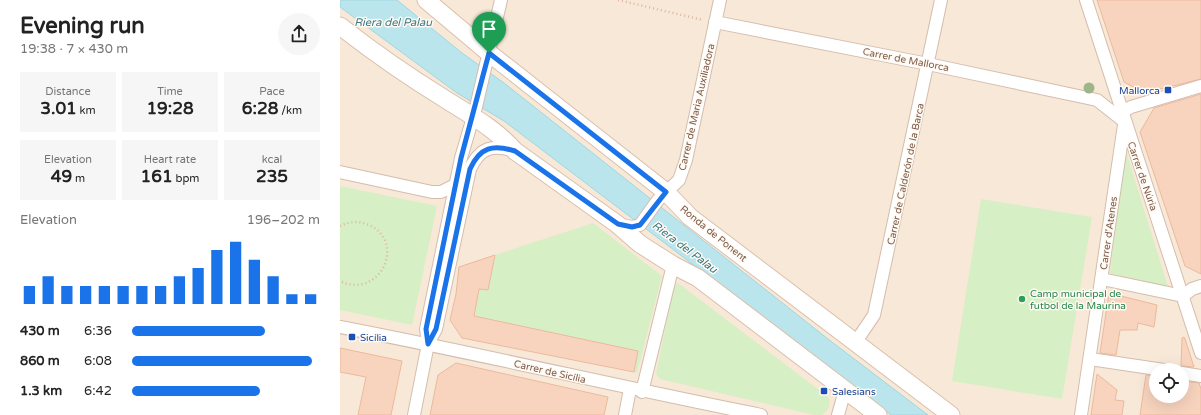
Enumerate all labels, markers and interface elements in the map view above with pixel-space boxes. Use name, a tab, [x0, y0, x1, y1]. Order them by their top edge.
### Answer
pin	[472, 12, 506, 53]
text: Evening run	[20, 13, 145, 39]
button: share	[278, 13, 320, 55]
water label: Riera del Palau	[354, 16, 433, 29]
icon: arrive	[478, 18, 500, 40]
text: 19:38 · 7 × 430 m	[20, 41, 128, 57]
street label: Carrer de Maria Auxiliadora	[676, 42, 717, 172]
street label: Carrer de Mallorca	[862, 46, 950, 74]
text: Distance	[45, 85, 91, 98]
text: Time	[157, 85, 183, 98]
text: Pace	[259, 85, 285, 98]
place label: Mallorca	[1119, 85, 1160, 97]
marker: Mallorca	[1163, 85, 1173, 95]
text: 3.01	[40, 98, 77, 119]
text: 19:28	[146, 98, 194, 119]
text: 6:28	[242, 98, 278, 119]
street label: Carrer de Calderón de la Barca	[885, 102, 927, 246]
text: km	[77, 104, 96, 117]
text: /km	[278, 104, 302, 117]
street label: Carrer de Núria	[1125, 140, 1160, 213]
text: Elevation	[44, 153, 92, 166]
text: Heart rate	[144, 153, 196, 166]
text: kcal	[262, 153, 282, 166]
text: 49	[51, 166, 72, 187]
text: 161	[141, 166, 173, 187]
text: 235	[256, 166, 288, 187]
text: m	[72, 172, 85, 185]
text: bpm	[173, 172, 199, 185]
street label: Carrer d'Atenes	[1098, 196, 1120, 271]
street label: Ronda de Ponent	[678, 203, 749, 265]
text: Elevation	[20, 212, 77, 228]
text: 196–202 m	[247, 212, 320, 228]
water label: Riera del Palau	[650, 219, 721, 277]
place label: Camp municipal de futbol de la Maurina	[1030, 288, 1126, 312]
marker: Camp municipal de futbol de la Maurina	[1017, 294, 1027, 304]
text: 430 m	[20, 323, 60, 339]
text: 6:36	[84, 323, 112, 339]
marker: Sicília	[347, 332, 357, 342]
place label: Sicília	[360, 332, 387, 344]
text: 860 m	[20, 353, 60, 369]
text: 6:08	[84, 353, 112, 369]
street label: Carrer de Sicília	[513, 358, 587, 386]
map controls	[1149, 363, 1189, 403]
button: locate	[1149, 363, 1189, 403]
text: 1.3 km	[20, 383, 62, 399]
text: 6:42	[84, 383, 112, 399]
marker: Salesians	[819, 386, 829, 396]
place label: Salesians	[832, 386, 876, 398]

